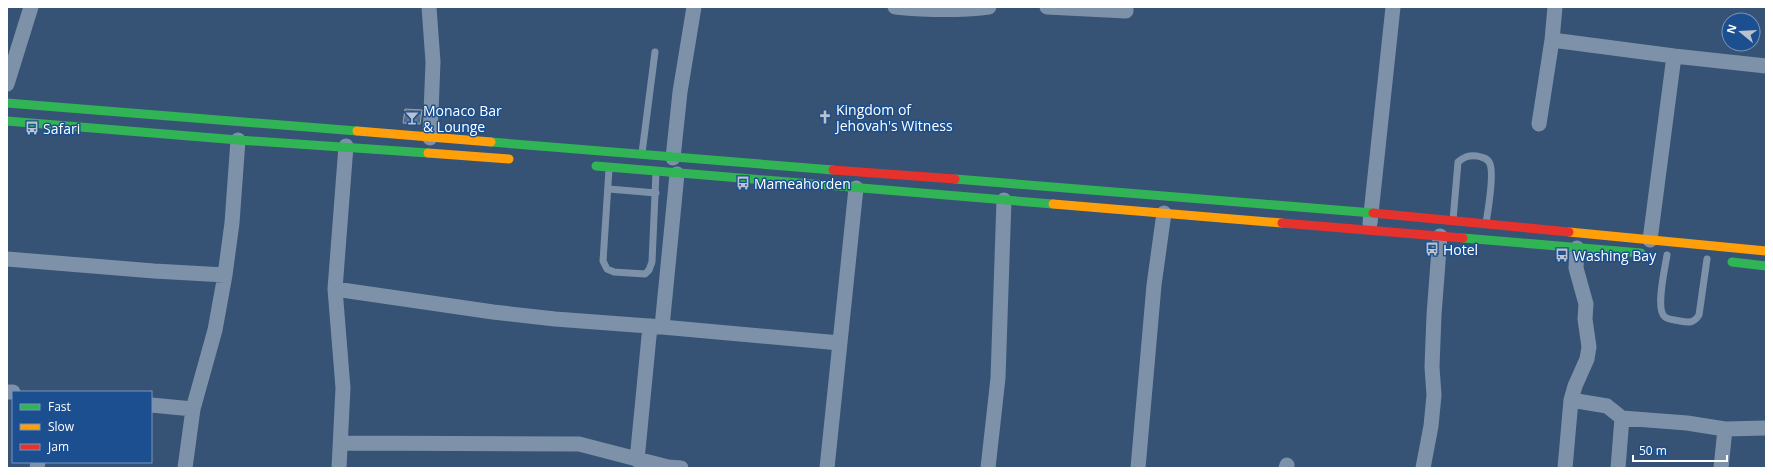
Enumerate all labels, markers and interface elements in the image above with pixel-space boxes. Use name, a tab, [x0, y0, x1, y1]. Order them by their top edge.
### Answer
north arrow	[1721, 12, 1761, 52]
text: N	[1722, 22, 1740, 35]
place label: Kingdom of Jehovah's Witness	[834, 100, 953, 135]
place label: Monaco Bar & Lounge	[423, 101, 502, 136]
church icon: Kingdom of Jehovah's Witness	[817, 109, 833, 125]
bar icon: Monaco Bar & Lounge	[404, 110, 420, 126]
place label: Safari	[43, 119, 80, 138]
bus stop icon: Safari	[24, 120, 40, 136]
place label: Mameahorden	[754, 174, 851, 193]
bus stop icon: Mameahorden	[735, 175, 751, 191]
place label: Hotel	[1443, 240, 1478, 259]
bus stop icon: Hotel	[1424, 241, 1440, 257]
place label: Washing Bay	[1573, 246, 1657, 265]
bus stop icon: Washing Bay	[1554, 247, 1570, 263]
legend	[12, 391, 152, 463]
text: Fast	[48, 398, 71, 415]
text: Slow	[48, 418, 75, 435]
scale bar	[1633, 437, 1727, 463]
text: Jam	[47, 438, 69, 455]
text: 50 m	[1639, 442, 1667, 459]

